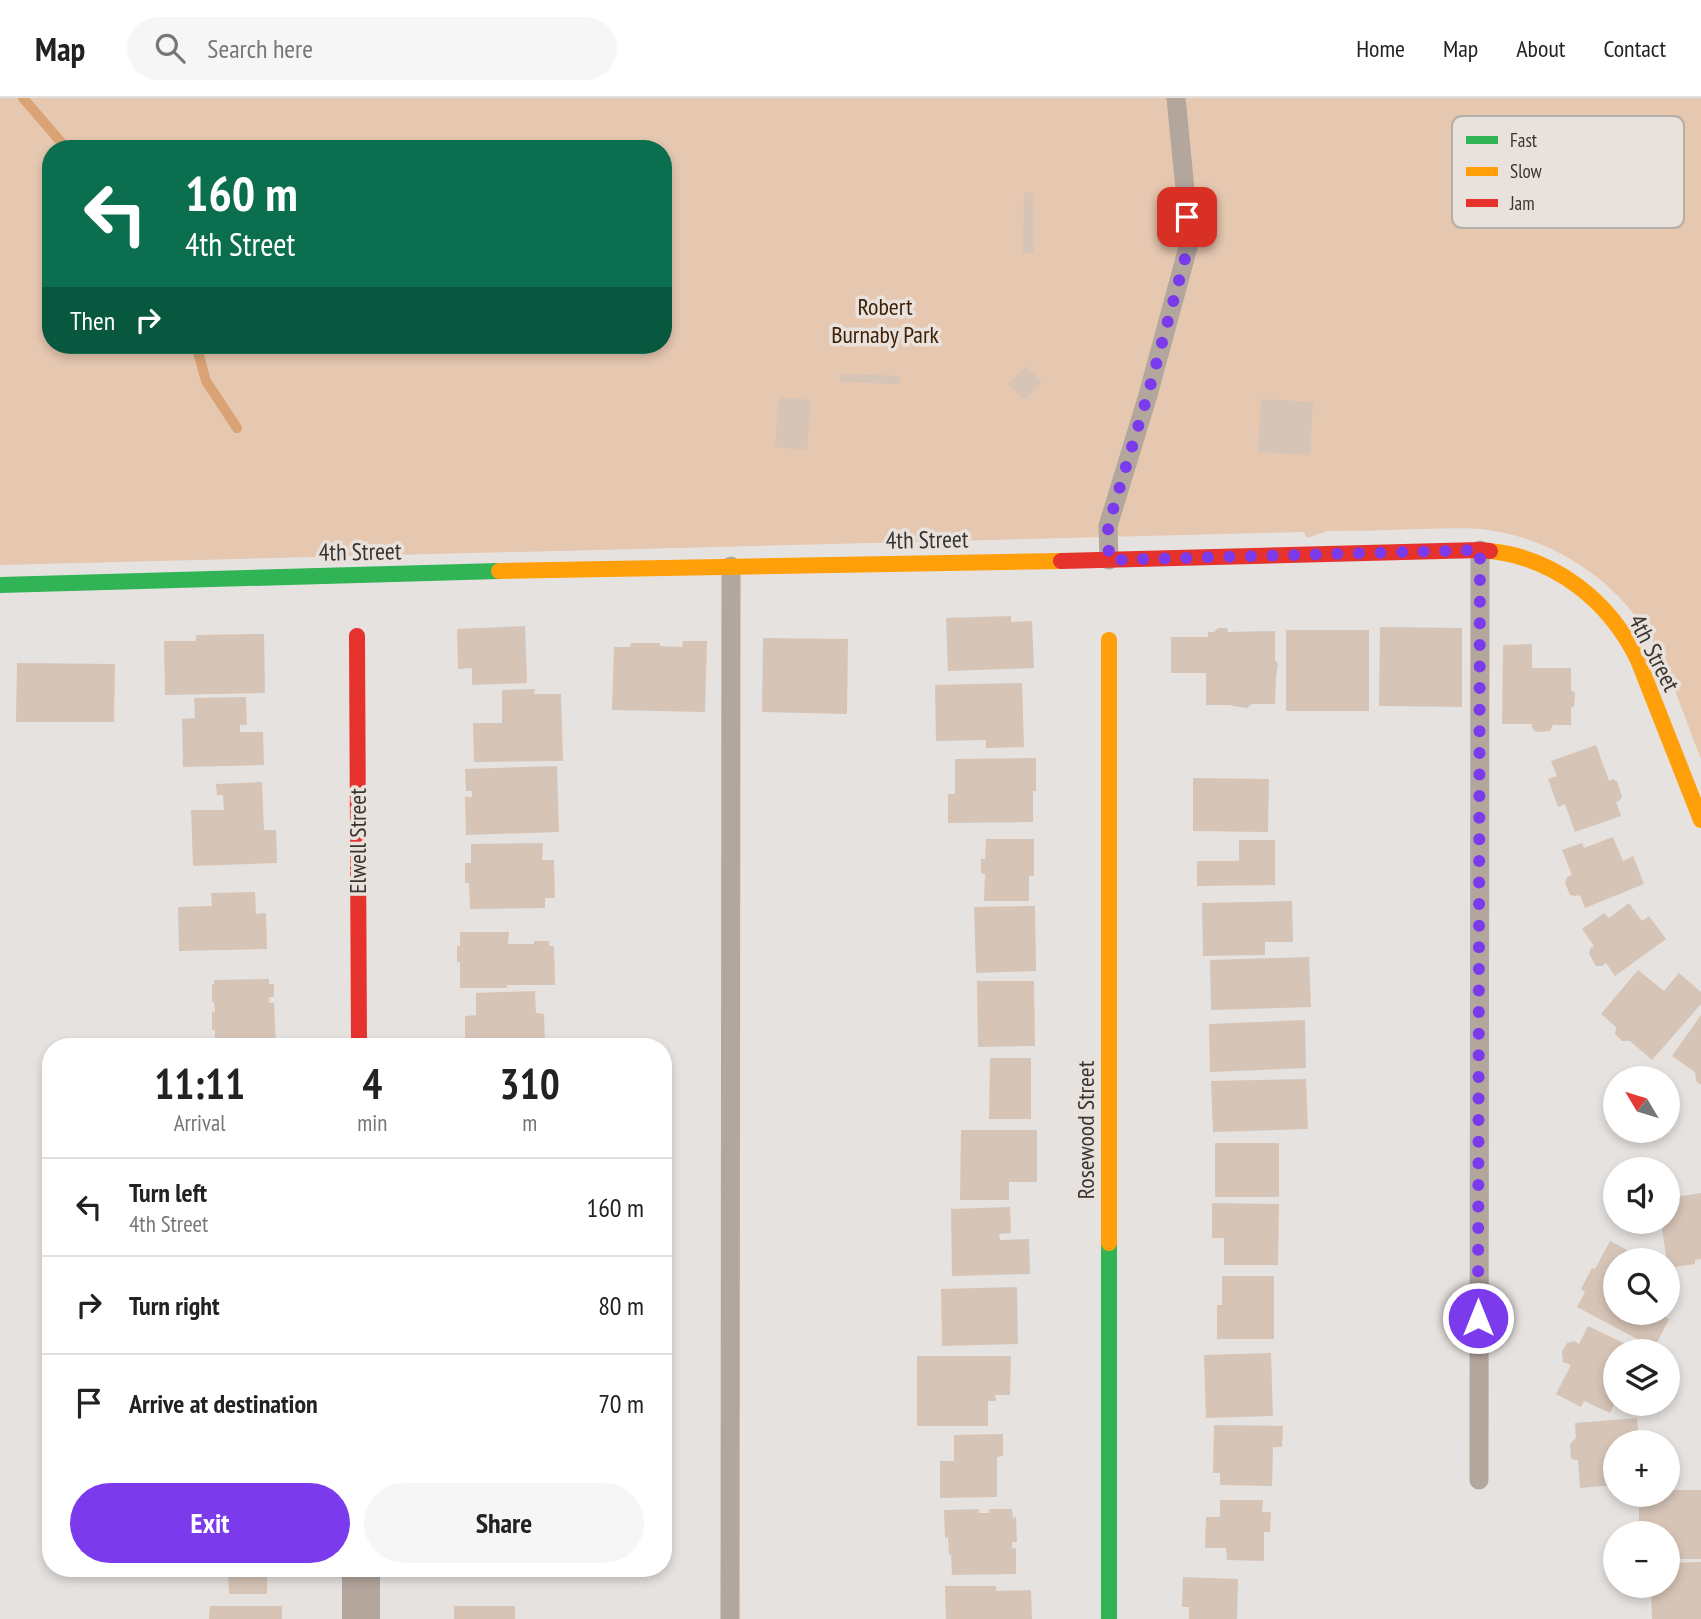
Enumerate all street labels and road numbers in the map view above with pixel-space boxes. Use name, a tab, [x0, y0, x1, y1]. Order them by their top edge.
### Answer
street label: 4th Street	[885, 523, 969, 556]
street label: 4th Street	[318, 535, 402, 568]
street label: 4th Street	[1622, 609, 1687, 697]
street label: Elwell Street	[342, 788, 373, 894]
street label: Rosewood Street	[1070, 1060, 1101, 1199]

